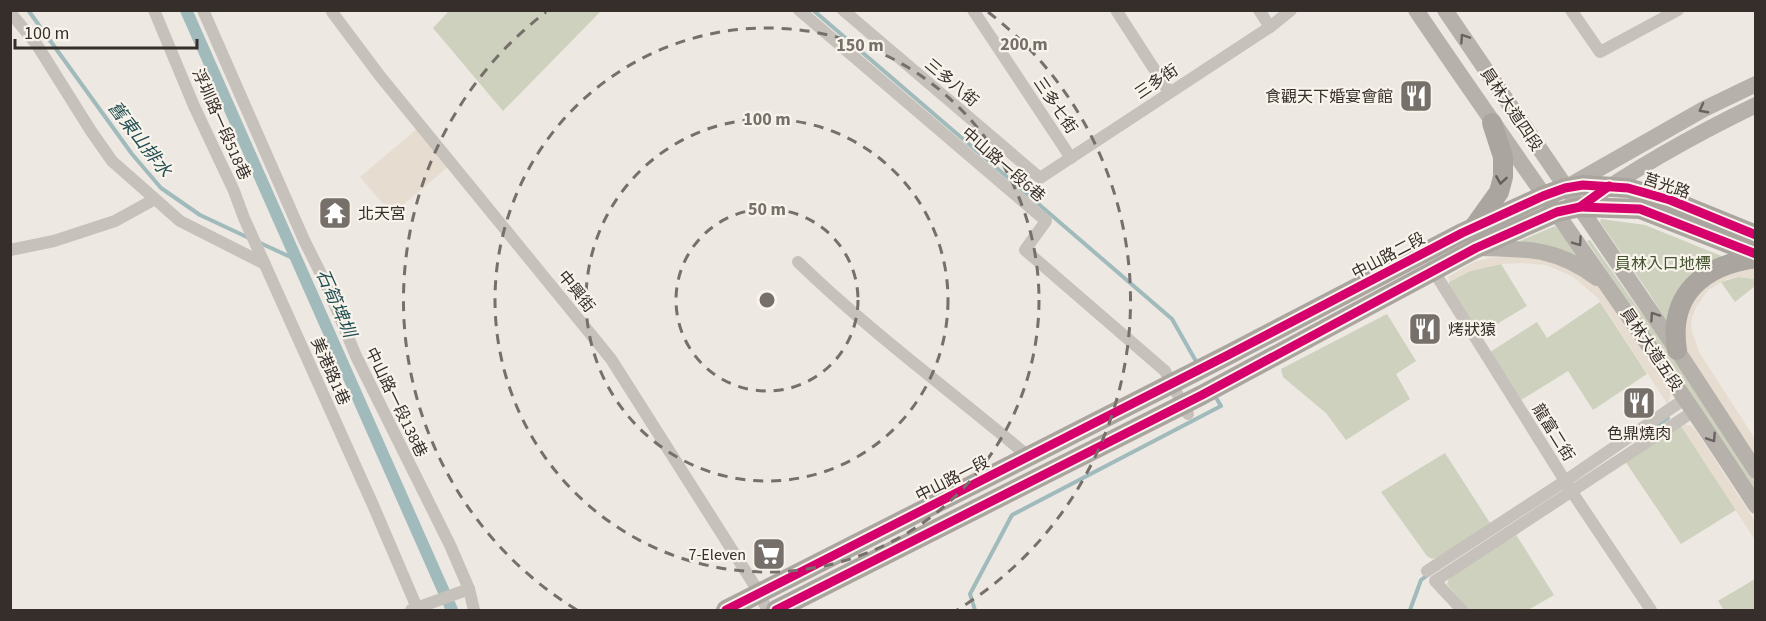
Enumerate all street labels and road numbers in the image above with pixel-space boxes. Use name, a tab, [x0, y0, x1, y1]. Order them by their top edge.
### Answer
street label: 三多八街	[920, 54, 983, 112]
street label: 三多街	[1131, 59, 1183, 104]
street label: 員林大道四段	[1475, 64, 1547, 156]
street label: 浮圳路一段518巷	[187, 65, 256, 184]
street label: 三多七街	[1028, 73, 1082, 138]
street label: 中山路一段6巷	[957, 122, 1050, 207]
street label: 莒光路	[1640, 168, 1693, 204]
street label: 中山路二段	[1348, 227, 1429, 284]
street label: 中興街	[553, 266, 600, 317]
street label: 員林大道五段	[1615, 304, 1687, 396]
street label: 美港路1巷	[305, 334, 355, 409]
street label: 中山路一段138巷	[360, 344, 432, 461]
street label: 龍富二街	[1527, 400, 1579, 466]
street label: 中山路一段	[912, 451, 993, 507]

